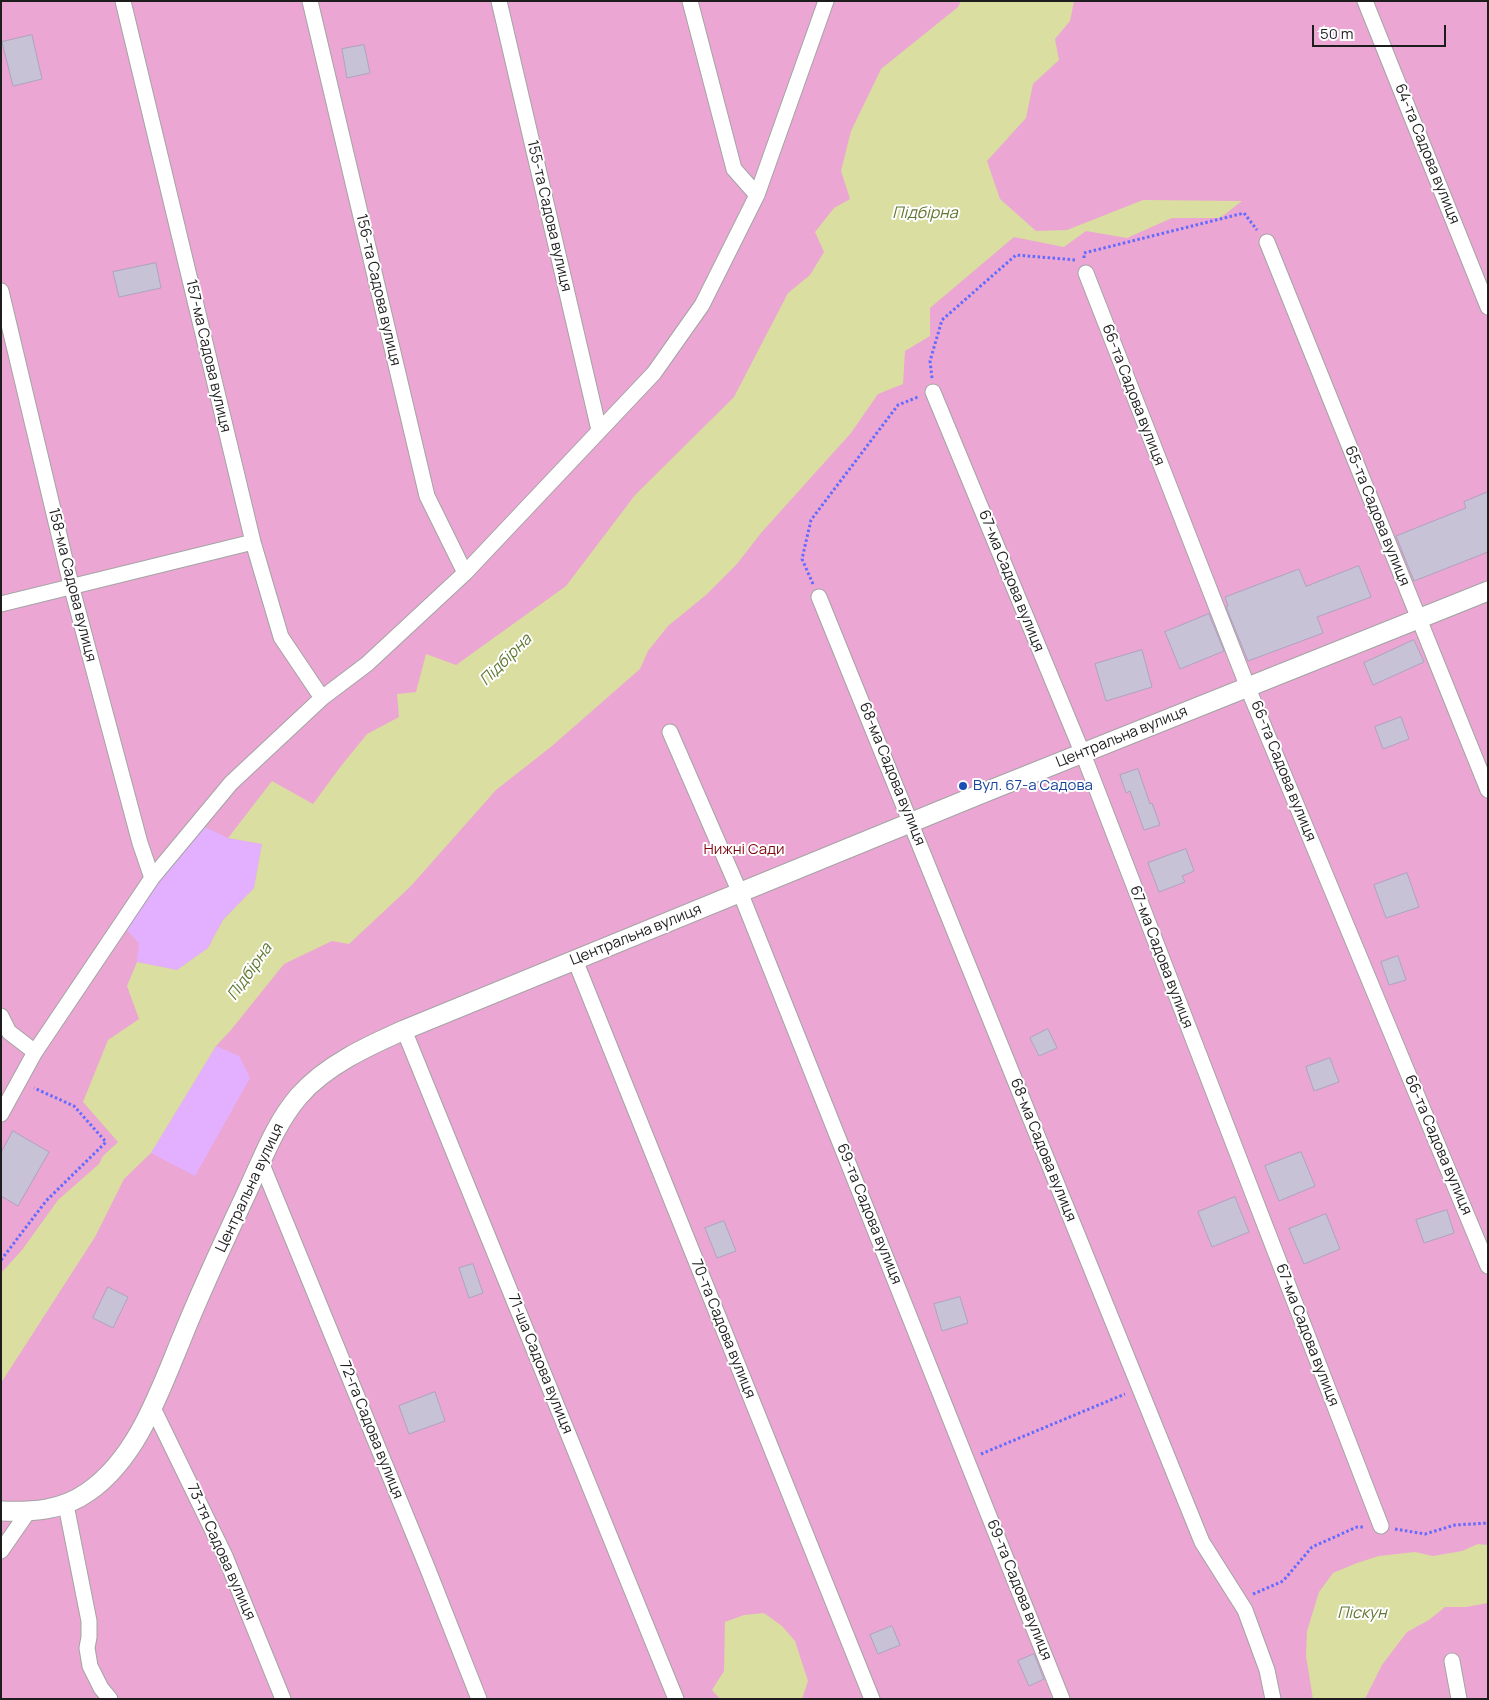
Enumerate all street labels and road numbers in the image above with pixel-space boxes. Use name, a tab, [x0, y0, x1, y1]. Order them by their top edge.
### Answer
street label: 64-та Садова вулиця	[1391, 81, 1463, 227]
street label: 155-та Садова вулиця	[523, 139, 575, 293]
street label: 156-та Садова вулиця	[352, 212, 404, 368]
street label: 157-ма Садова вулиця	[182, 278, 234, 434]
street label: 66-та Садова вулиця	[1098, 322, 1168, 468]
street label: 65-та Садова вулиця	[1341, 443, 1413, 589]
street label: 158-ма Садова вулиця	[44, 506, 100, 664]
street label: 67-ма Садова вулиця	[974, 507, 1048, 655]
street label: 66-та Садова вулиця	[1247, 698, 1319, 844]
street label: 68-ма Садова вулиця	[855, 700, 929, 848]
street label: Центральна вулиця	[1054, 702, 1190, 772]
street label: 67-ма Садова вулиця	[1125, 883, 1197, 1031]
street label: Центральна вулиця	[568, 900, 704, 970]
street label: 66-та Садова вулиця	[1400, 1072, 1476, 1218]
street label: 68-ма Садова вулиця	[1006, 1076, 1080, 1224]
street label: Центральна вулиця	[212, 1121, 288, 1255]
street label: 69-та Садова вулиця	[833, 1141, 905, 1287]
street label: 70-та Садова вулиця	[687, 1257, 759, 1401]
street label: 67-ма Садова вулиця	[1271, 1261, 1343, 1409]
street label: 71-ша Садова вулиця	[504, 1292, 576, 1436]
street label: 72-га Садова вулиця	[335, 1358, 407, 1502]
street label: 73-тя Садова вулиця	[183, 1481, 259, 1623]
street label: 69-та Садова вулиця	[983, 1517, 1055, 1663]

